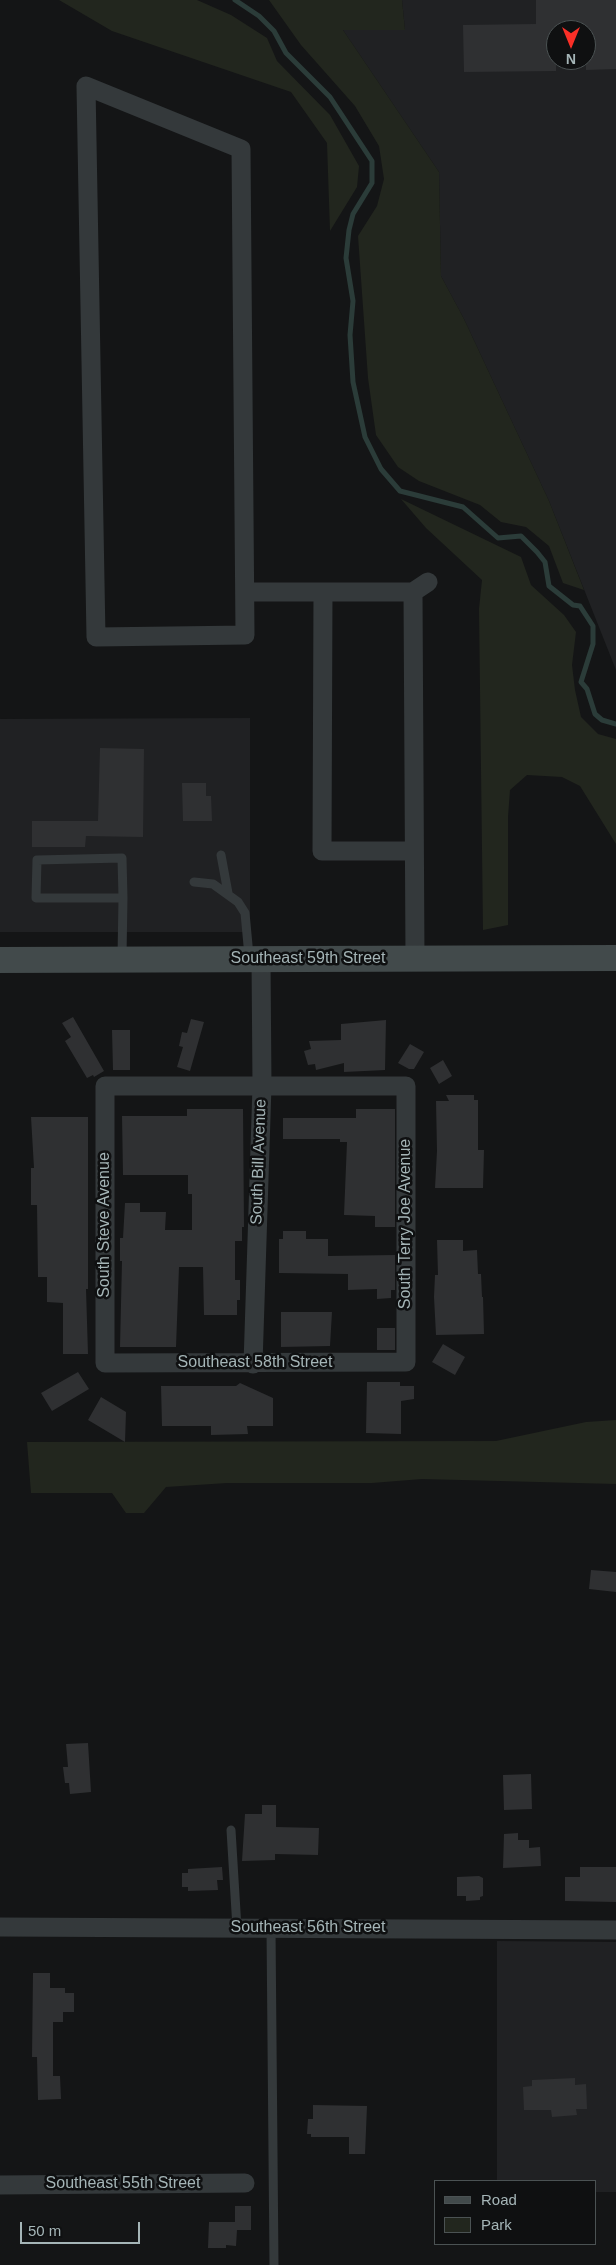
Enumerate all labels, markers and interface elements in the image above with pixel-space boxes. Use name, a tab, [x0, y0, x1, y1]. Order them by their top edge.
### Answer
north arrow	[546, 20, 596, 70]
text: N	[566, 51, 576, 67]
street label: Southeast 59th Street	[231, 949, 385, 969]
street label: South Bill Avenue	[247, 1099, 271, 1225]
street label: South Terry Joe Avenue	[396, 1139, 416, 1309]
street label: South Steve Avenue	[95, 1152, 115, 1298]
street label: Southeast 58th Street	[178, 1353, 332, 1373]
street label: Southeast 56th Street	[231, 1918, 385, 1938]
street label: Southeast 55th Street	[46, 2174, 200, 2194]
legend	[434, 2180, 596, 2245]
text: Road	[481, 2191, 517, 2208]
scale bar	[22, 2212, 142, 2244]
text: Park	[481, 2216, 512, 2233]
text: 50 m	[28, 2222, 61, 2239]

